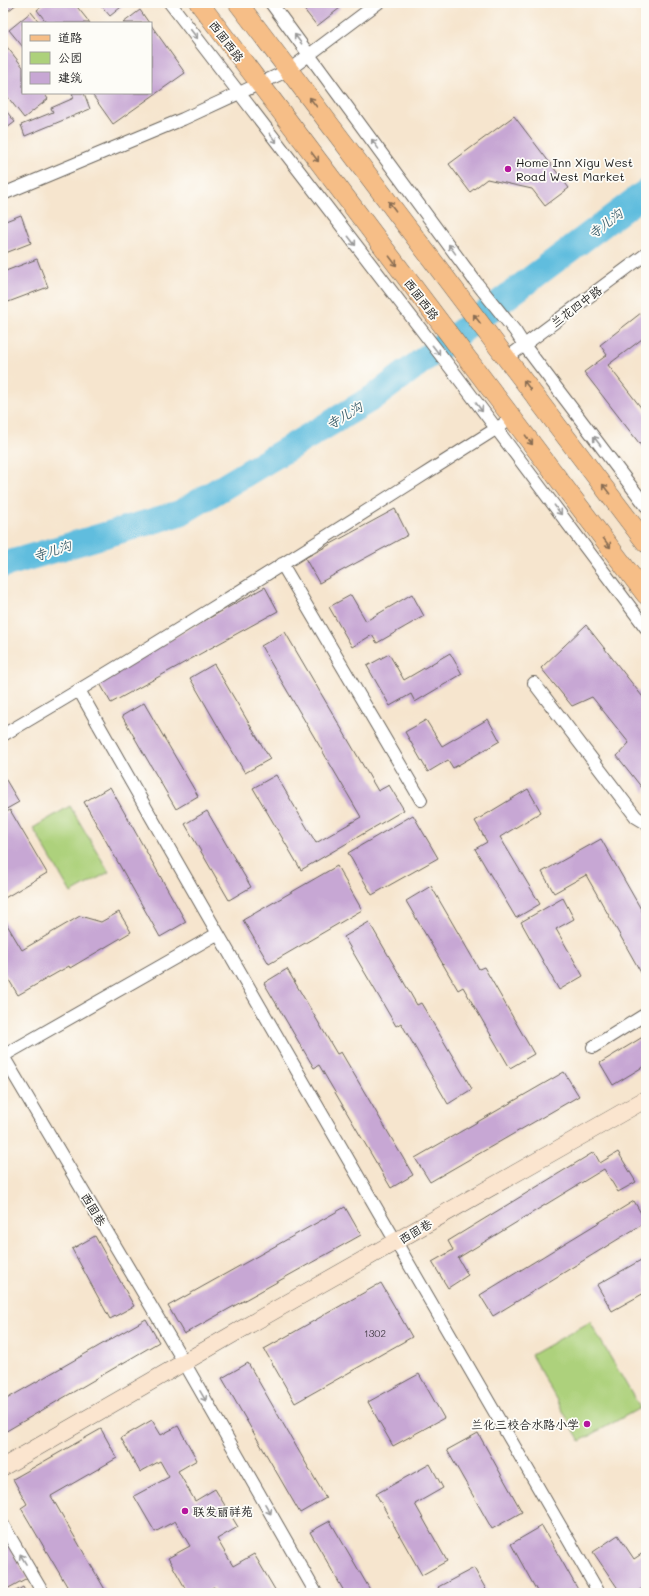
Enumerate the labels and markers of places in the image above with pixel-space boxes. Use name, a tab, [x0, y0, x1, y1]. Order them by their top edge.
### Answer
place label: Home Inn Xigu West Road West Market	[516, 154, 633, 184]
marker: Home Inn Xigu West Road West Market	[503, 164, 513, 174]
place label: 兰化三校合水路小学	[471, 1416, 579, 1432]
marker: 兰化三校合水路小学	[582, 1419, 592, 1429]
place label: 联发丽祥苑	[193, 1503, 253, 1519]
marker: 联发丽祥苑	[180, 1506, 190, 1516]

